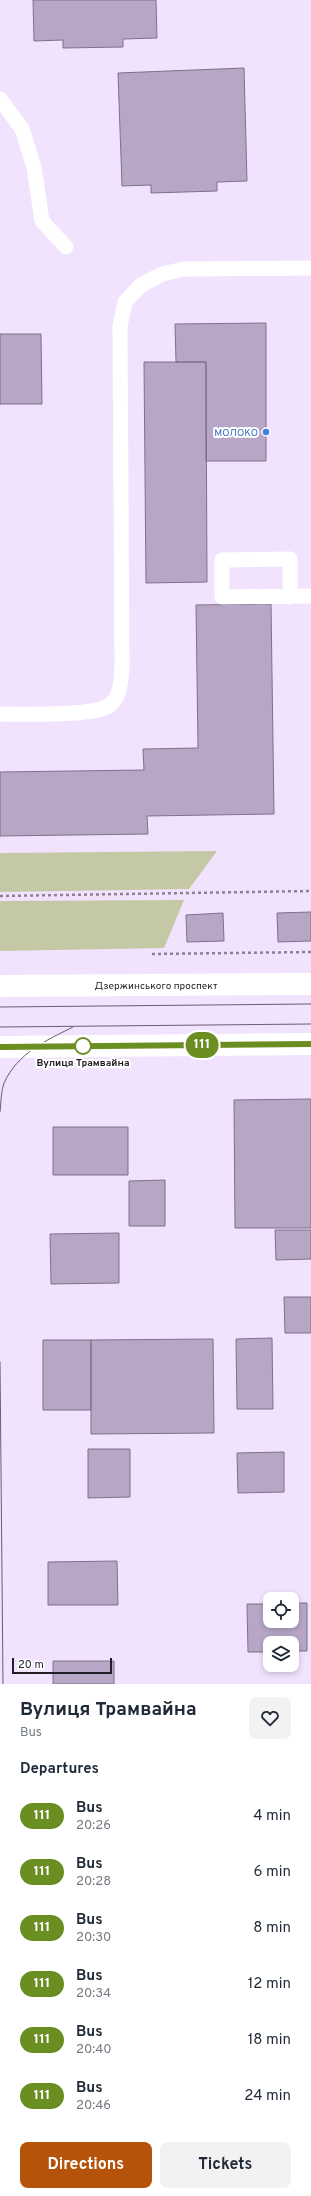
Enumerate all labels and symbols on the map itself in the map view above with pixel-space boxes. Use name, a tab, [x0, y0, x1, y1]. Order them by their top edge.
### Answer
place label: МОЛОКО	[214, 427, 258, 440]
marker: МОЛОКО	[261, 427, 271, 437]
street label: Дзержинського проспект	[95, 980, 218, 993]
line badge: 111	[179, 1032, 225, 1058]
marker: Вулиця Трамвайна	[74, 1037, 92, 1055]
place label: Вулиця Трамвайна	[37, 1057, 129, 1070]
scale bar	[12, 1656, 112, 1675]

